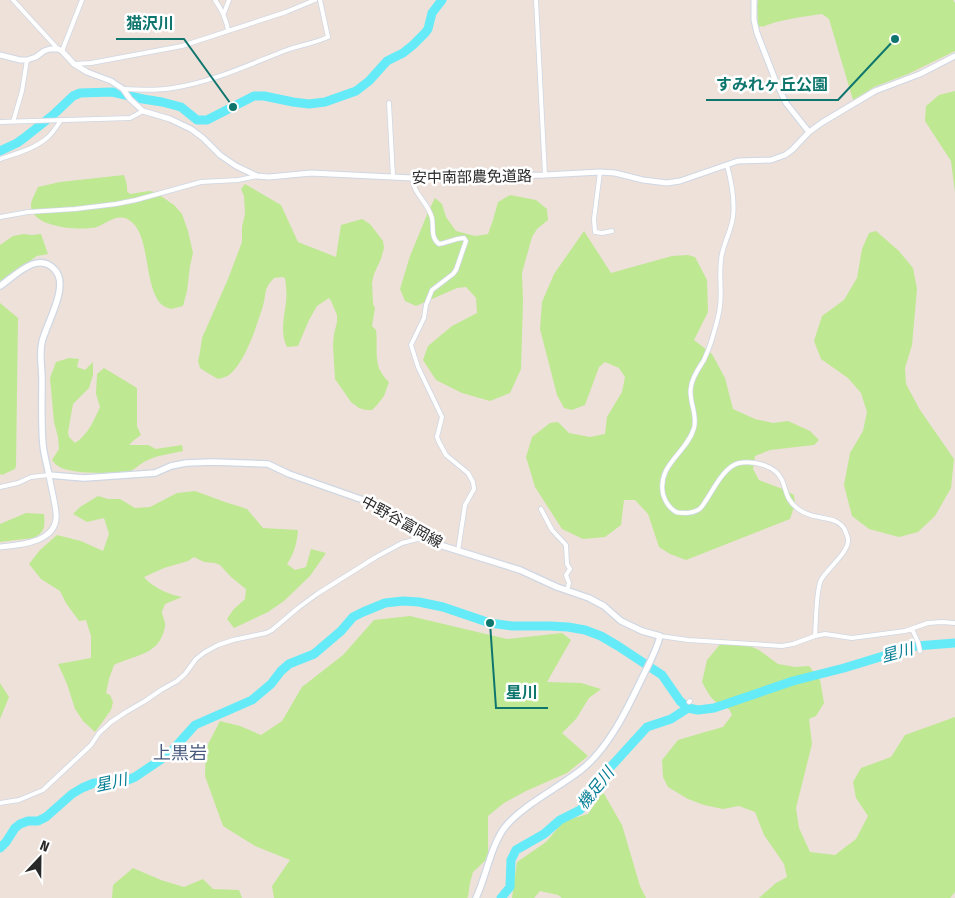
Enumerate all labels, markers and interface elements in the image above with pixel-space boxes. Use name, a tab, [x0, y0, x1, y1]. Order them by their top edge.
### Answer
callout: 猫沢川	[116, 8, 184, 39]
text: 猫沢川	[126, 14, 174, 33]
callout: すみれヶ丘公園	[706, 69, 838, 100]
text: すみれヶ丘公園	[716, 75, 828, 94]
street label: 安中南部農免道路	[412, 167, 532, 187]
street label: 中野谷富岡線	[358, 492, 446, 552]
water label: 星川	[879, 639, 917, 666]
callout: 星川	[496, 677, 548, 708]
text: 星川	[506, 683, 538, 702]
district label: 上黒岩	[153, 742, 207, 764]
water label: 機足川	[573, 762, 619, 813]
water label: 星川	[93, 769, 131, 795]
north arrow	[15, 833, 65, 883]
text: N	[38, 837, 52, 856]

